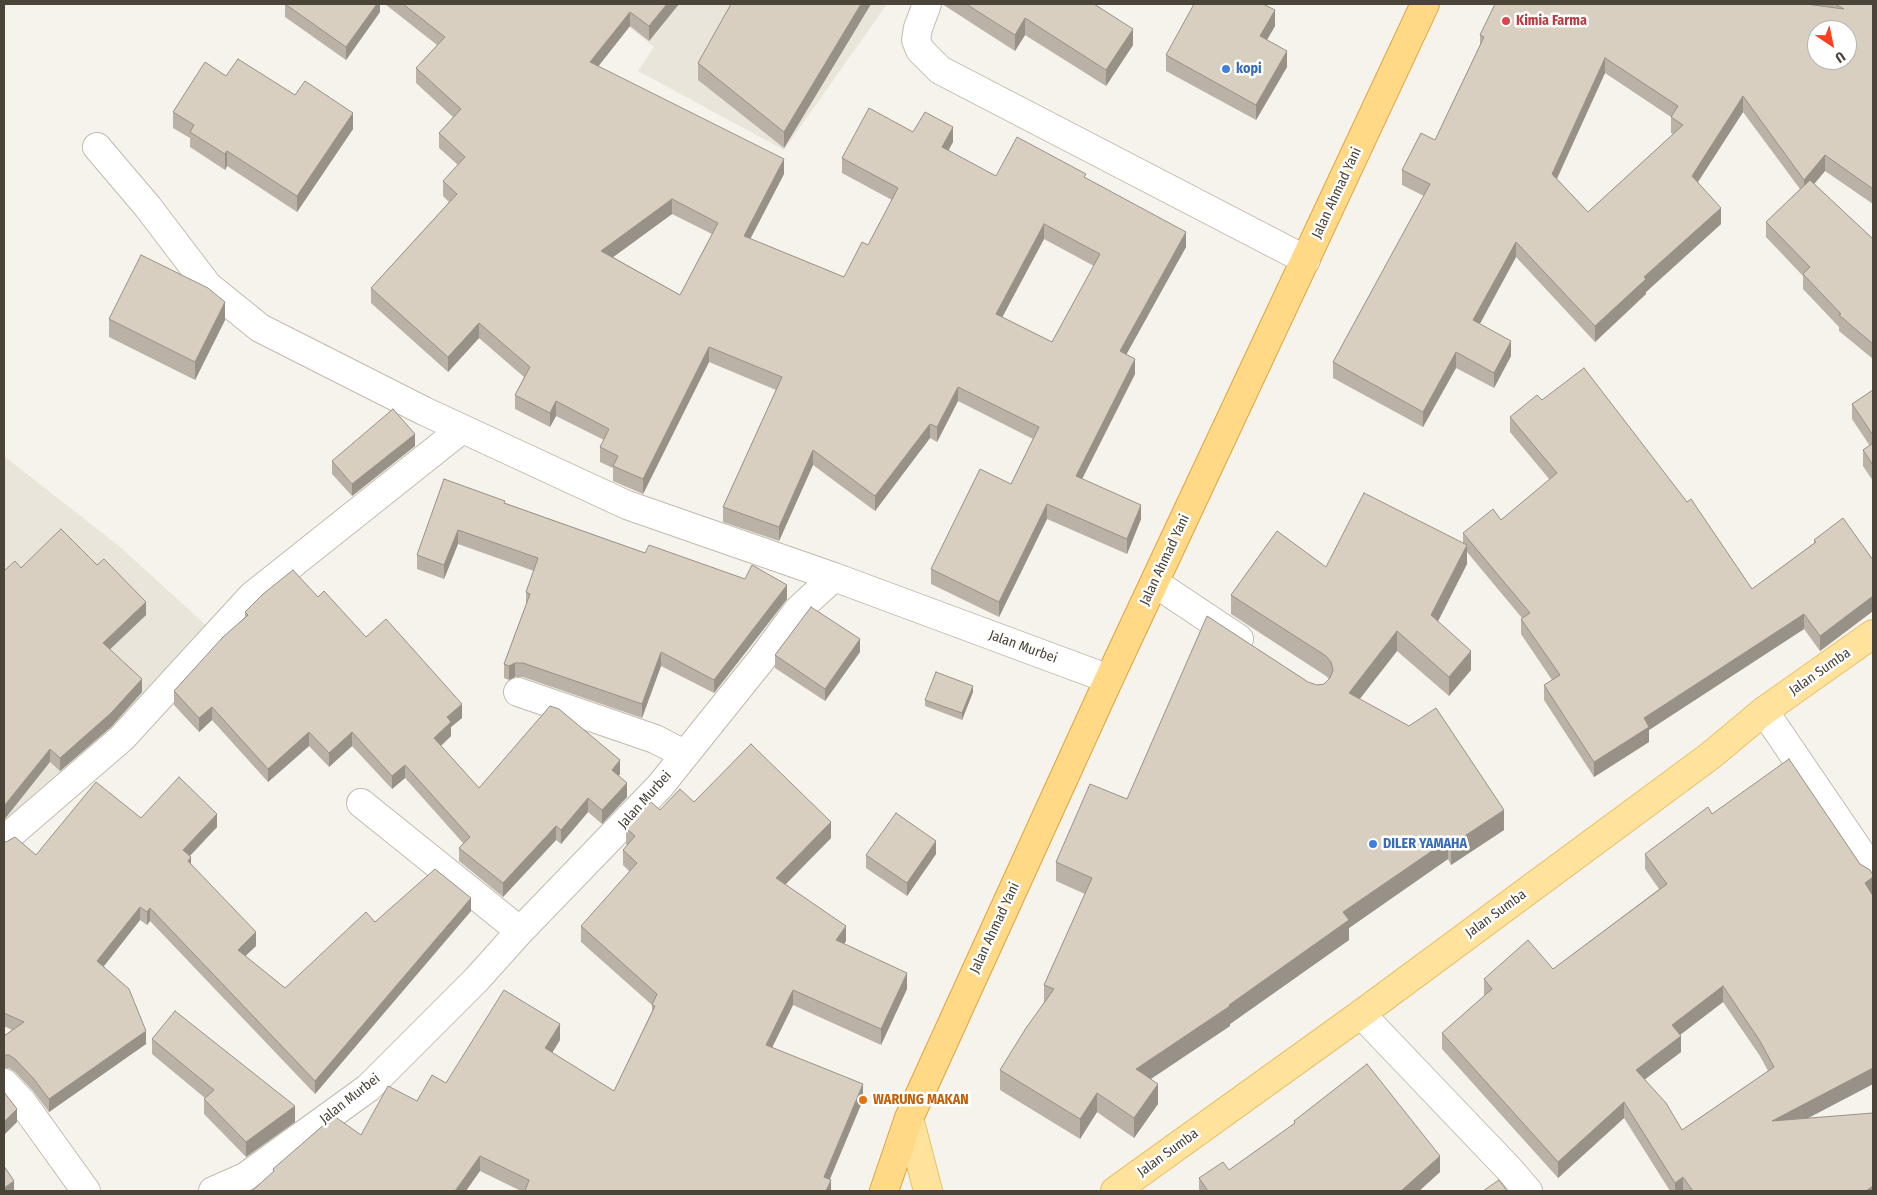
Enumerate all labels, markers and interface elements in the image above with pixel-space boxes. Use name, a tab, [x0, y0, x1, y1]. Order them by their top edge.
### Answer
place label: Kimia Farma	[1516, 13, 1587, 29]
marker: Kimia Farma	[1500, 15, 1512, 27]
north arrow	[1807, 20, 1857, 70]
text: U	[1832, 48, 1848, 66]
place label: kopi	[1236, 61, 1262, 77]
marker: kopi	[1220, 63, 1232, 75]
street label: Jalan Ahmad Yani	[1309, 145, 1365, 241]
street label: Jalan Ahmad Yani	[1137, 512, 1193, 608]
street label: Jalan Murbei	[986, 627, 1060, 667]
street label: Jalan Sumba	[1786, 645, 1854, 699]
street label: Jalan Murbei	[615, 768, 675, 832]
place label: DILER YAMAHA	[1383, 836, 1467, 852]
marker: DILER YAMAHA	[1367, 838, 1379, 850]
street label: Jalan Ahmad Yani	[967, 880, 1023, 976]
street label: Jalan Sumba	[1462, 886, 1530, 942]
street label: Jalan Murbei	[317, 1070, 383, 1128]
place label: WARUNG MAKAN	[873, 1092, 969, 1108]
marker: WARUNG MAKAN	[857, 1094, 869, 1106]
street label: Jalan Sumba	[1134, 1125, 1202, 1181]

